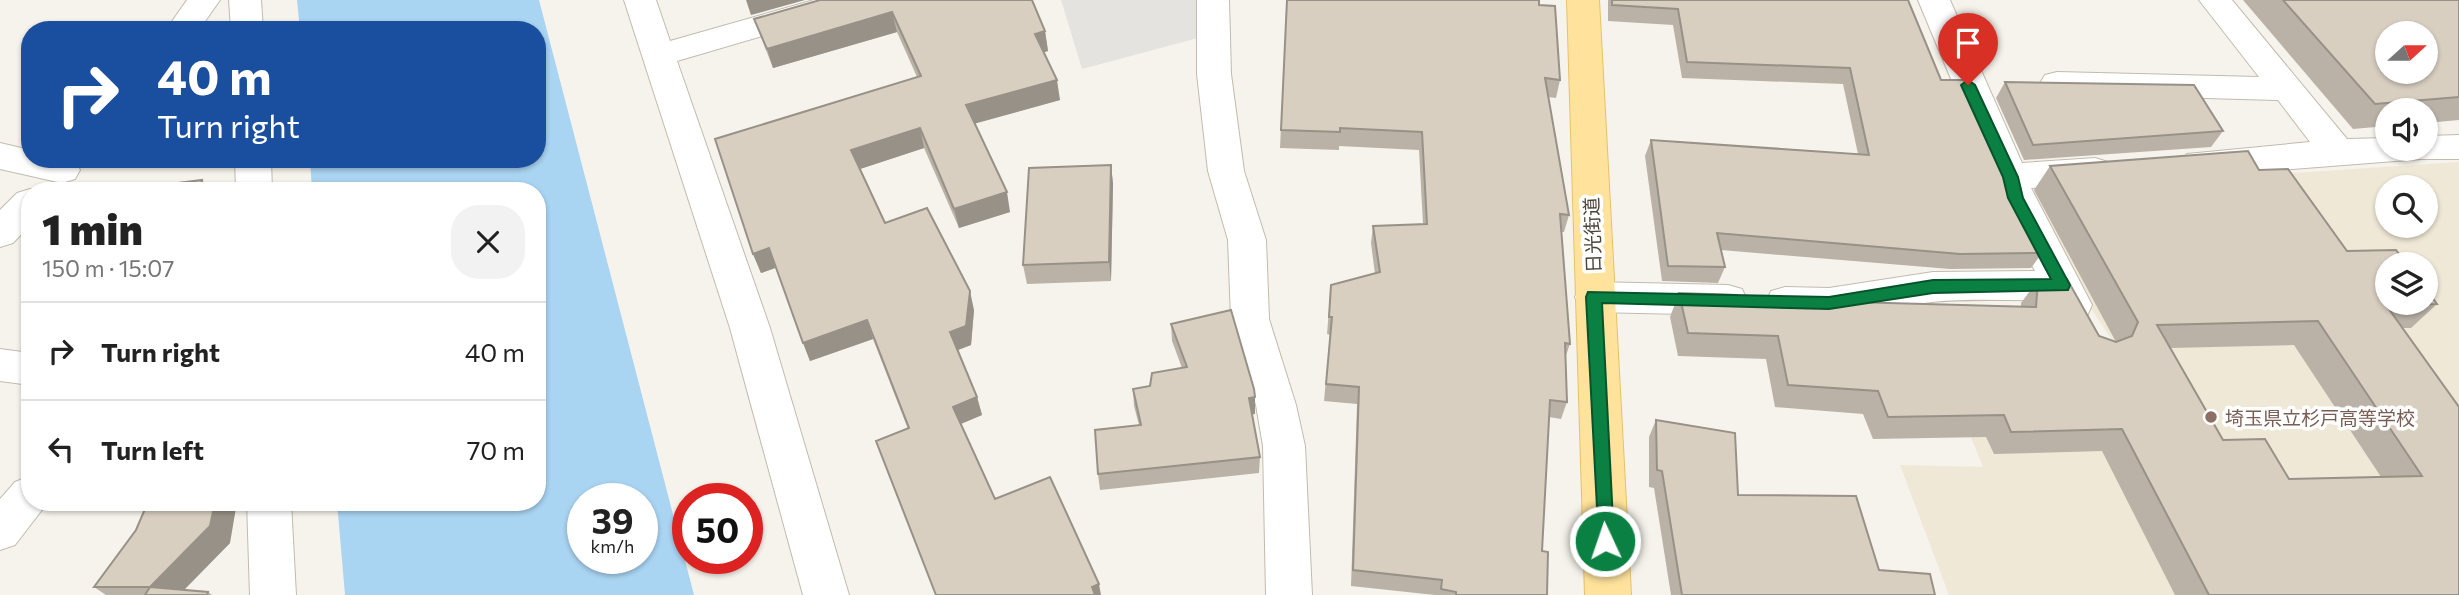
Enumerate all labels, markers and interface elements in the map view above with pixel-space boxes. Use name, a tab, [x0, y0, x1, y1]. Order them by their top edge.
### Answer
pin	[1938, 13, 1998, 85]
north arrow	[2375, 21, 2438, 84]
map controls	[2375, 21, 2438, 315]
icon: arrive	[1949, 24, 1987, 62]
text: 40 m	[157, 45, 272, 105]
icon: right	[42, 49, 133, 140]
button: sound	[2375, 98, 2438, 161]
text: Turn right	[157, 105, 300, 145]
button: search	[2375, 175, 2438, 238]
street label: 日光街道	[1579, 197, 1605, 273]
text: 1 min	[42, 202, 143, 254]
button: close	[451, 205, 525, 279]
button: layers	[2375, 252, 2438, 315]
text: 150 m · 15:07	[42, 254, 174, 282]
icon: right	[42, 332, 80, 370]
text: Turn right	[101, 336, 220, 367]
text: 40 m	[465, 336, 525, 367]
place label: 埼玉県立杉戸高等学校	[2225, 406, 2415, 429]
marker: 埼玉県立杉戸高等学校	[2203, 409, 2219, 425]
icon: left	[42, 430, 80, 468]
text: Turn left	[101, 434, 204, 465]
text: 70 m	[467, 434, 525, 465]
speed limit sign: 50	[672, 483, 763, 574]
text: 39	[592, 498, 633, 541]
position arrow	[1568, 504, 1642, 578]
text: km/h	[591, 535, 634, 557]

